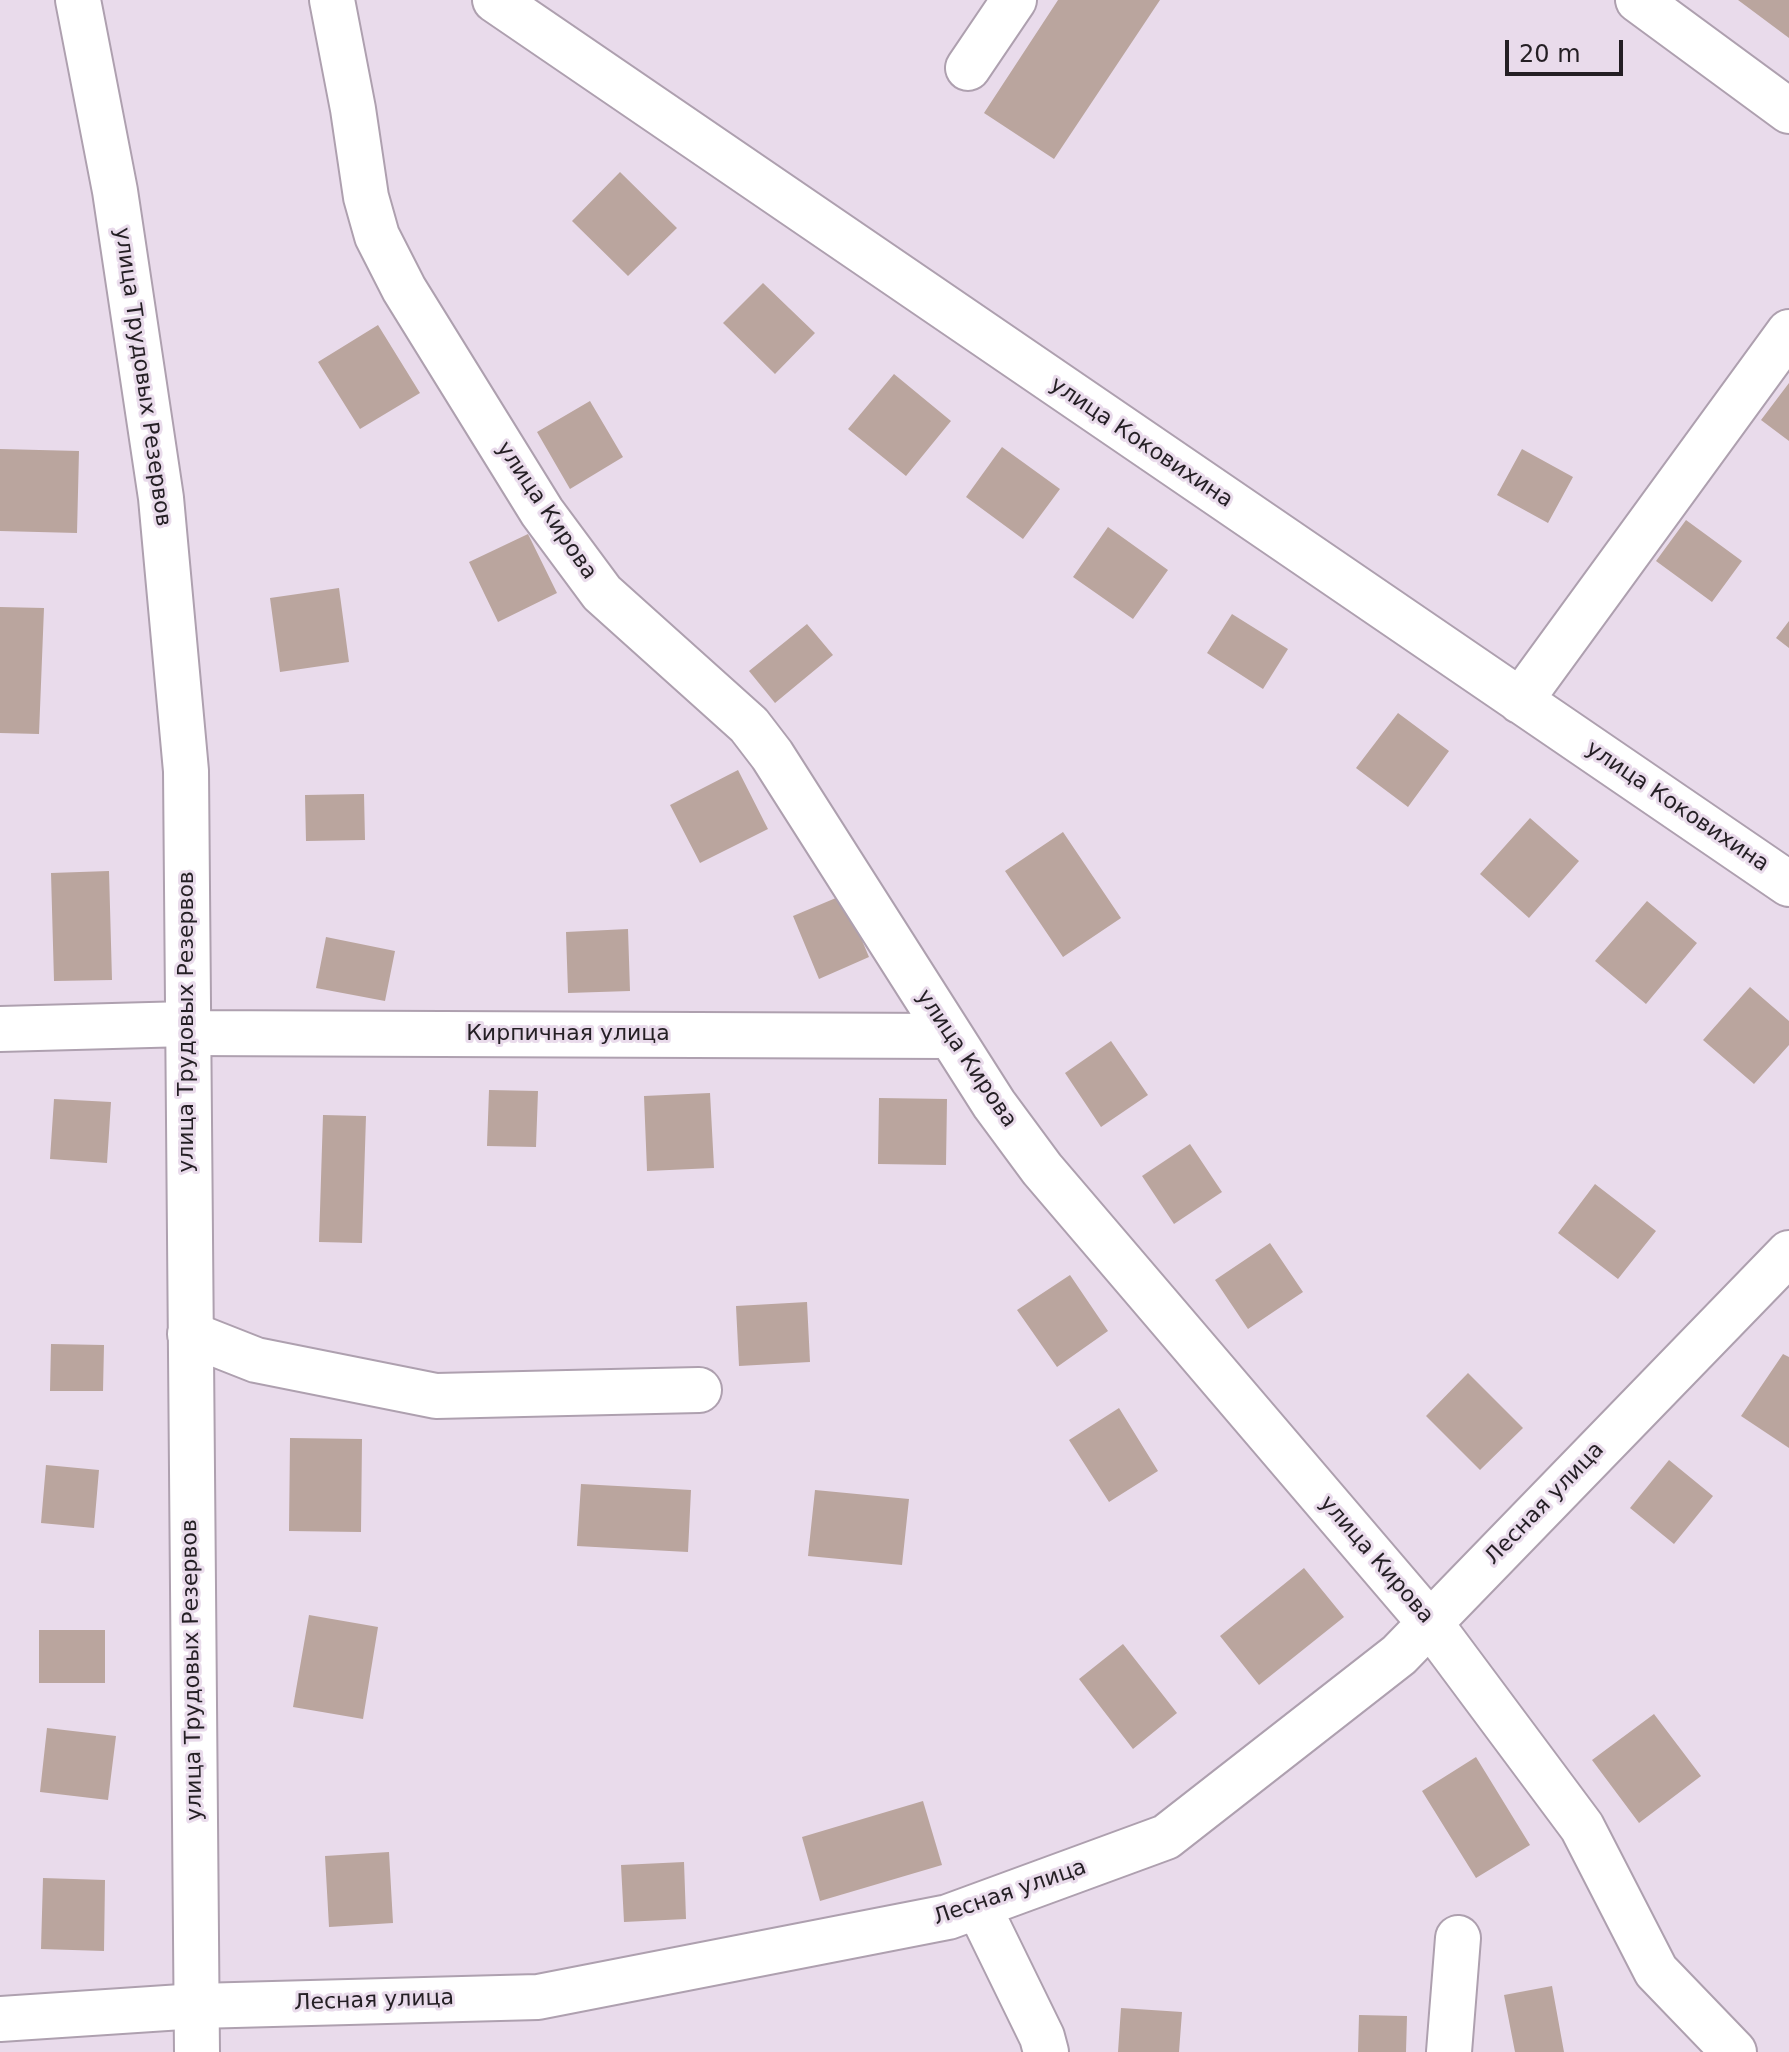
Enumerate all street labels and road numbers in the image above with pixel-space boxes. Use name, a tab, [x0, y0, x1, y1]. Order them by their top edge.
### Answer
street label: улица Трудовых Резервов	[108, 226, 176, 528]
street label: улица Коковихина	[1044, 372, 1238, 514]
street label: улица Кирова	[490, 437, 602, 585]
street label: улица Коковихина	[1580, 736, 1774, 878]
street label: улица Трудовых Резервов	[174, 871, 200, 1173]
street label: улица Кирова	[910, 985, 1022, 1133]
street label: Кирпичная улица	[466, 1021, 670, 1047]
street label: Лесная улица	[1480, 1437, 1610, 1571]
street label: улица Кирова	[1313, 1491, 1439, 1629]
street label: улица Трудовых Резервов	[177, 1519, 209, 1821]
street label: Лесная улица	[930, 1854, 1090, 1932]
street label: Лесная улица	[294, 1985, 454, 2017]

